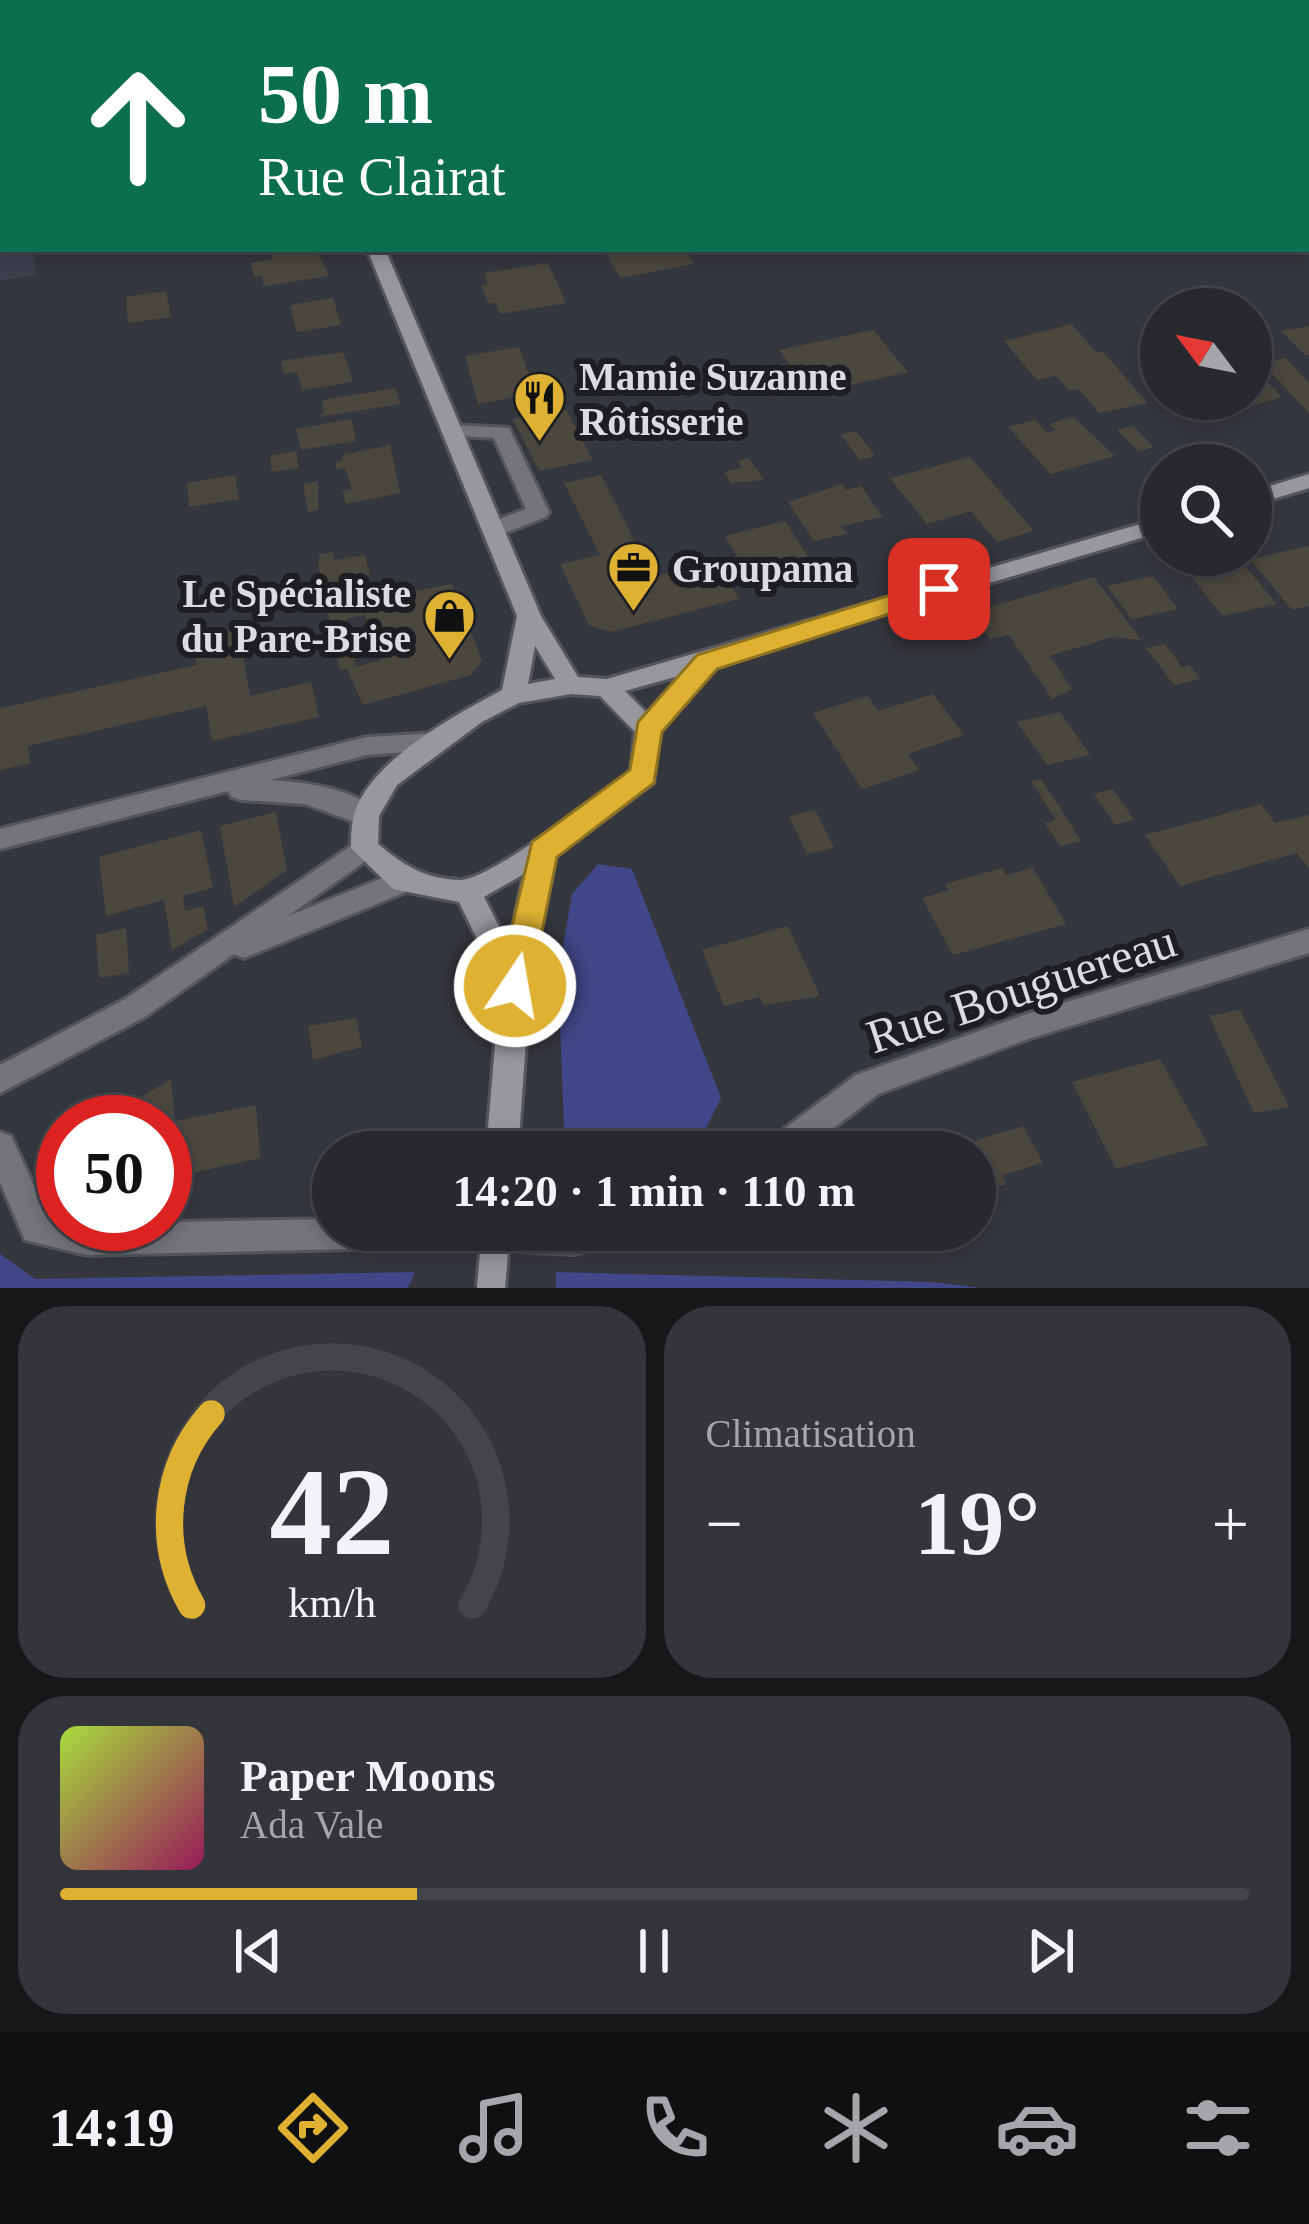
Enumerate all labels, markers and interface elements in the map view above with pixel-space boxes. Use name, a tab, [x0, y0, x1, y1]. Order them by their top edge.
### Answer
icon: ahead	[60, 48, 216, 204]
text: 50 m	[258, 48, 433, 141]
text: Rue Clairat	[258, 147, 505, 207]
north arrow	[1140, 288, 1272, 420]
map controls	[1140, 288, 1272, 576]
place label: Mamie Suzanne Rôtisserie	[579, 355, 847, 443]
restaurant icon: Mamie Suzanne Rôtisserie	[512, 370, 568, 444]
button: search	[1140, 444, 1272, 576]
pin	[888, 538, 990, 640]
office icon: Groupama	[605, 540, 661, 614]
place label: Groupama	[672, 547, 853, 591]
icon: arrive	[906, 556, 972, 622]
place label: Le Spécialiste du Pare-Brise	[181, 572, 411, 660]
shop icon: Le Spécialiste du Pare-Brise	[422, 587, 478, 661]
street label: Rue Bouguereau	[860, 914, 1182, 1063]
position arrow	[452, 923, 578, 1049]
speed limit sign: 50	[36, 1095, 192, 1251]
text: 14:20 · 1 min · 110 m	[453, 1166, 855, 1216]
text: Climatisation	[706, 1412, 916, 1455]
text: 42	[269, 1443, 394, 1581]
text: 19°	[914, 1474, 1040, 1573]
text: −	[706, 1487, 743, 1560]
text: +	[1212, 1487, 1249, 1560]
text: km/h	[288, 1579, 376, 1626]
text: Paper Moons	[240, 1751, 495, 1801]
text: Ada Vale	[240, 1803, 383, 1846]
icon: previous	[225, 1918, 291, 1984]
icon: pause	[621, 1918, 687, 1984]
icon: next	[1018, 1918, 1084, 1984]
icon: directions	[271, 2086, 355, 2170]
icon: music	[452, 2086, 536, 2170]
icon: phone	[633, 2086, 717, 2170]
icon: climate	[814, 2086, 898, 2170]
icon: car	[995, 2086, 1079, 2170]
icon: filters	[1176, 2086, 1260, 2170]
text: 14:19	[49, 2098, 174, 2158]

